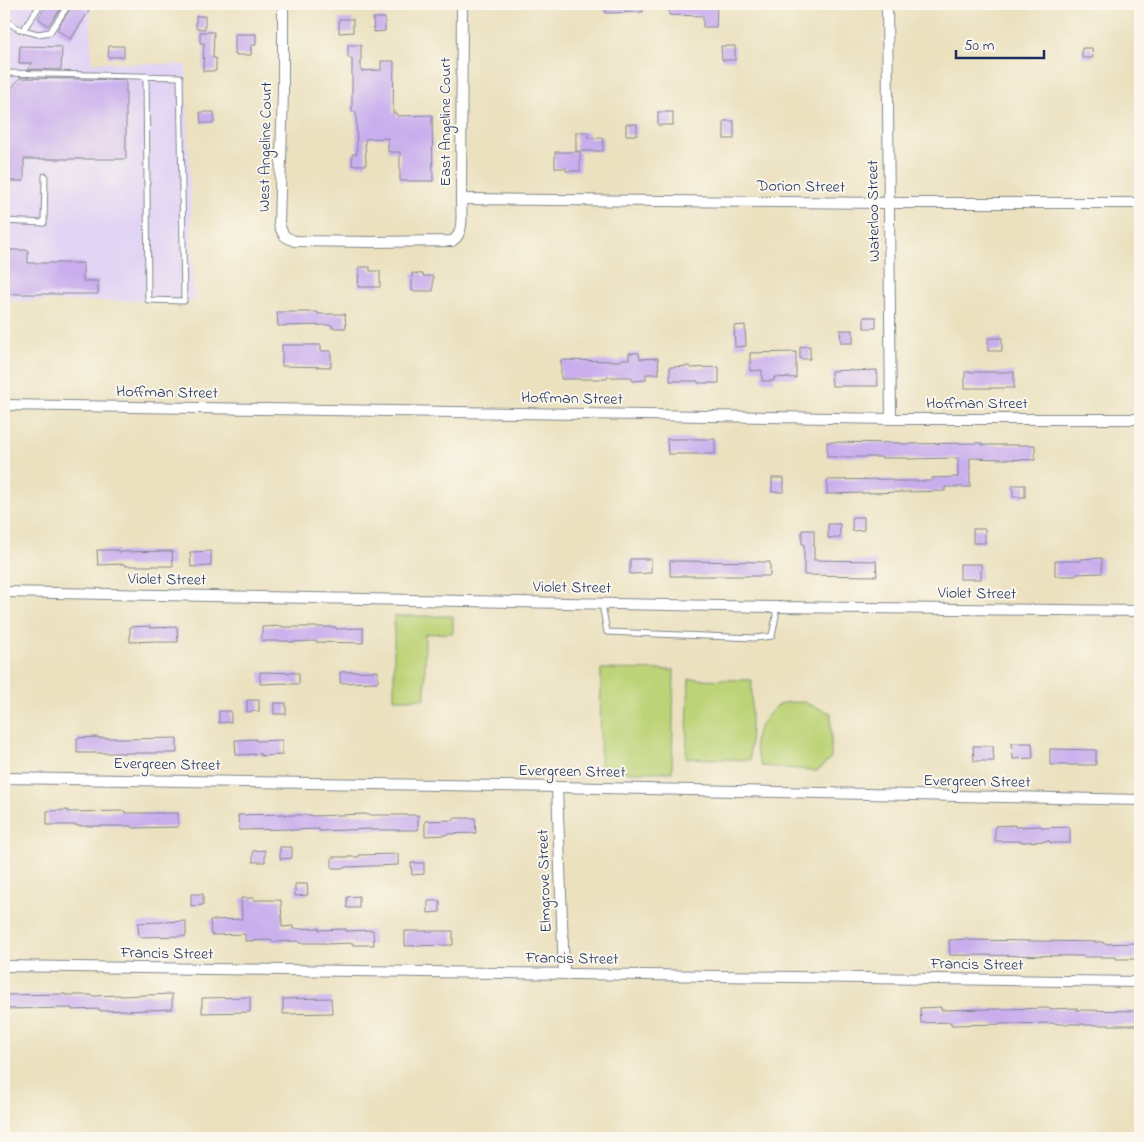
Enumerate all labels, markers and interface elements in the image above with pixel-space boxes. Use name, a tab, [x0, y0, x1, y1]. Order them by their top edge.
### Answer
scale bar	[956, 28, 1044, 60]
text: 50 m	[964, 35, 995, 57]
street label: East Angeline Court	[434, 57, 458, 187]
street label: West Angeline Court	[253, 81, 279, 212]
street label: Waterloo Street	[861, 159, 887, 262]
street label: Dorion Street	[756, 174, 846, 200]
street label: Hoffman Street	[116, 380, 219, 406]
street label: Hoffman Street	[521, 386, 624, 412]
street label: Hoffman Street	[926, 392, 1029, 416]
street label: Violet Street	[126, 567, 207, 593]
street label: Violet Street	[531, 575, 612, 601]
street label: Violet Street	[936, 581, 1017, 607]
street label: Evergreen Street	[113, 752, 221, 778]
street label: Evergreen Street	[518, 759, 626, 785]
street label: Evergreen Street	[923, 769, 1031, 795]
street label: Elmgrove Street	[531, 828, 559, 933]
street label: Francis Street	[119, 941, 214, 967]
street label: Francis Street	[524, 946, 619, 972]
street label: Francis Street	[929, 952, 1024, 978]

